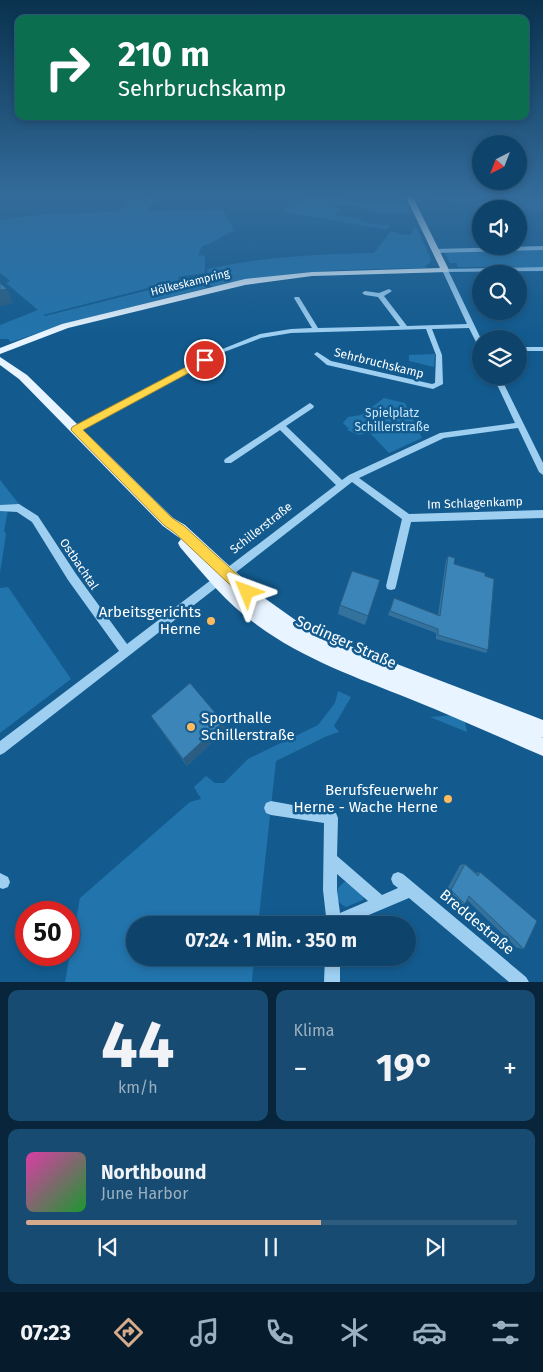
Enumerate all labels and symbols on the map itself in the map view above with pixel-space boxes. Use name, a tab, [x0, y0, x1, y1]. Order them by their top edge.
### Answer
north arrow	[472, 135, 528, 190]
street label: Hölkeskampring	[149, 266, 231, 299]
pin	[184, 339, 226, 381]
street label: Sehrbruchskamp	[333, 345, 425, 381]
park label: Spielplatz Schillerstraße	[355, 406, 430, 434]
street label: Im Schlagenkamp	[427, 494, 523, 512]
street label: Schillerstraße	[227, 499, 295, 557]
street label: Ostbachtal	[57, 536, 101, 593]
position arrow	[220, 565, 272, 617]
place label: Arbeitsgerichts Herne	[99, 603, 201, 638]
street label: Sodinger Straße	[293, 612, 399, 672]
marker: Arbeitsgerichts Herne	[205, 615, 217, 627]
place label: Sporthalle Schillerstraße	[201, 709, 295, 744]
marker: Sporthalle Schillerstraße	[185, 721, 197, 733]
place label: Berufsfeuerwehr Herne - Wache Herne	[294, 781, 438, 816]
marker: Berufsfeuerwehr Herne - Wache Herne	[442, 793, 454, 805]
street label: Breddestraße	[436, 886, 518, 958]
speed limit sign: 50	[15, 901, 80, 966]

